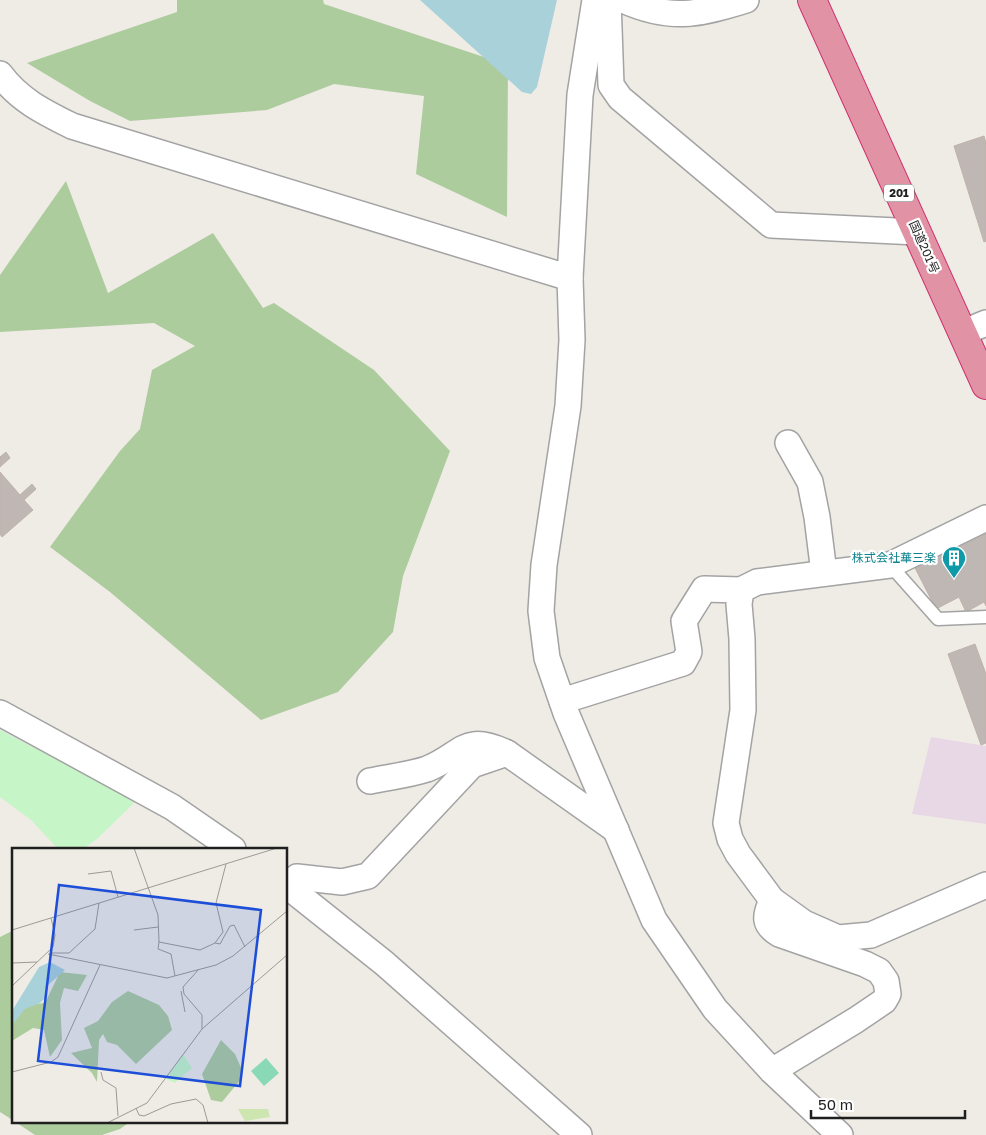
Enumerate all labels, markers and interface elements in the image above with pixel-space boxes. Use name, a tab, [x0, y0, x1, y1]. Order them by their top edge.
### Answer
road number: 201	[884, 184, 914, 202]
street label: 国道201号	[906, 218, 943, 276]
building icon: 株式会社華三楽	[941, 545, 967, 579]
place label: 株式会社華三楽	[852, 550, 936, 565]
inset map	[12, 848, 288, 1122]
scale bar	[811, 1088, 965, 1120]
text: 50 m	[818, 1095, 853, 1113]

